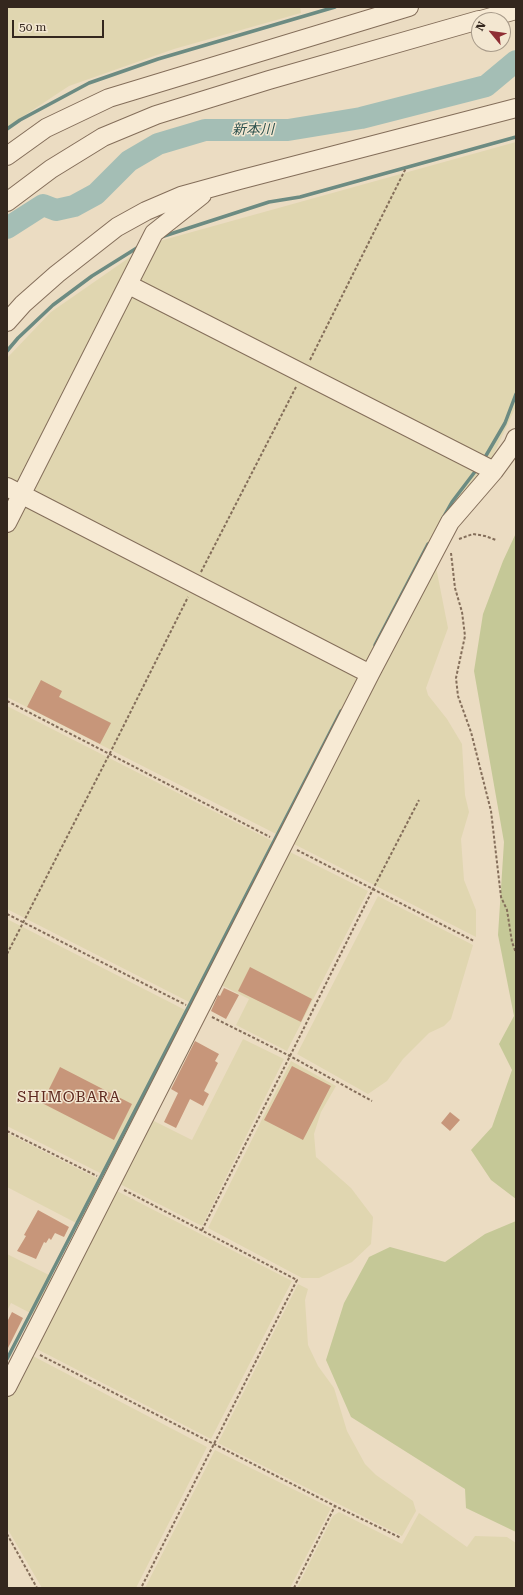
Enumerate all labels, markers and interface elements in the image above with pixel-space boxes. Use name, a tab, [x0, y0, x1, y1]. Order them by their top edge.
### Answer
scale bar	[14, 12, 106, 38]
north arrow	[471, 12, 511, 52]
text: 50 m	[19, 20, 46, 34]
text: N	[473, 20, 489, 33]
water label: 新本川	[232, 122, 274, 138]
district label: SHIMOBARA	[17, 1089, 121, 1107]

